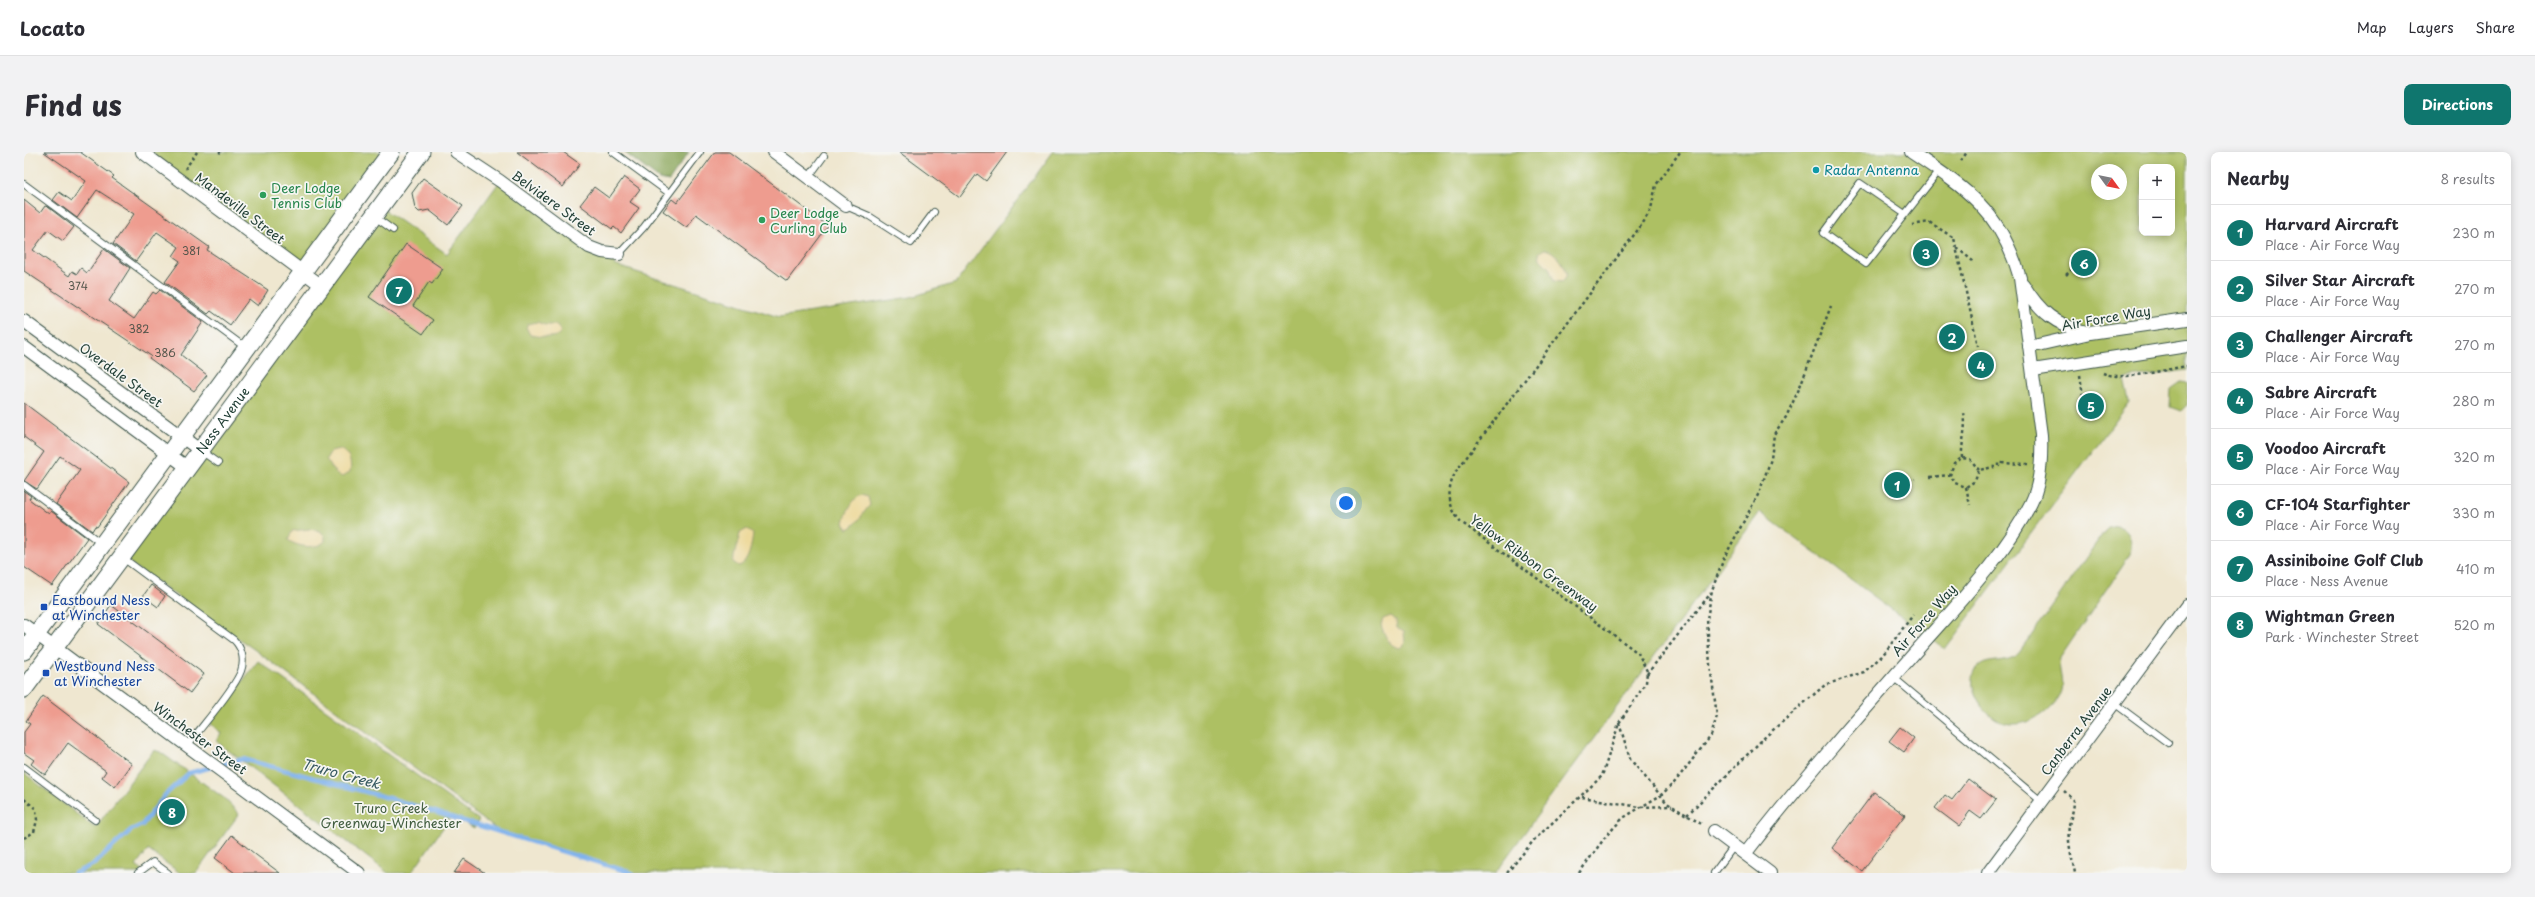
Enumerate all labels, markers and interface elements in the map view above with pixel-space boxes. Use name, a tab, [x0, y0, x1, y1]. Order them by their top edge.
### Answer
text: Locato	[20, 14, 85, 42]
text: Map	[2357, 17, 2387, 38]
text: Layers	[2409, 17, 2454, 38]
text: Share	[2476, 17, 2515, 38]
text: Find us	[24, 83, 122, 126]
button: Directions	[2404, 84, 2511, 125]
place label: Radar Antenna	[1824, 160, 1920, 179]
north arrow	[2091, 164, 2127, 200]
map controls	[2139, 164, 2175, 236]
button: +	[2139, 164, 2175, 200]
marker: Radar Antenna	[1811, 165, 1821, 175]
text: Nearby	[2227, 165, 2289, 191]
street label: Belvidere Street	[508, 166, 600, 240]
street label: Mandeville Street	[191, 167, 289, 248]
text: 8 results	[2441, 169, 2495, 188]
place label: Deer Lodge Tennis Club	[271, 178, 342, 212]
marker: Deer Lodge Tennis Club	[258, 190, 268, 200]
button: −	[2139, 200, 2175, 236]
place label: Deer Lodge Curling Club	[770, 203, 847, 237]
text: Harvard Aircraft	[2265, 212, 2399, 235]
marker: Deer Lodge Curling Club	[757, 215, 767, 225]
text: 1	[2237, 223, 2243, 242]
text: 230 m	[2453, 223, 2495, 242]
text: Place · Air Force Way	[2265, 235, 2400, 254]
pin: 3	[1913, 238, 1939, 268]
house number: 381	[182, 242, 200, 259]
pin: 6	[2071, 248, 2097, 278]
text: Silver Star Aircraft	[2265, 268, 2415, 291]
pin: 7	[386, 276, 412, 306]
house number: 374	[68, 277, 88, 294]
text: 2	[2235, 279, 2245, 298]
text: 270 m	[2454, 279, 2495, 298]
text: Place · Air Force Way	[2265, 291, 2400, 310]
street label: Air Force Way	[2060, 300, 2152, 335]
house number: 382	[129, 320, 149, 337]
pin: 2	[1939, 322, 1965, 352]
text: Challenger Aircraft	[2265, 324, 2413, 347]
text: 3	[2236, 335, 2244, 354]
text: 270 m	[2454, 335, 2495, 354]
street label: Overdale Street	[76, 338, 167, 411]
house number: 386	[154, 344, 176, 361]
text: Place · Air Force Way	[2265, 347, 2400, 366]
pin: 4	[1968, 350, 1994, 380]
text: Sabre Aircraft	[2265, 380, 2377, 403]
street label: Ness Avenue	[191, 383, 253, 458]
pin: 5	[2078, 391, 2104, 421]
text: 4	[2236, 391, 2244, 410]
text: 280 m	[2453, 391, 2495, 410]
text: Place · Air Force Way	[2265, 403, 2400, 422]
text: Voodoo Aircraft	[2265, 436, 2386, 459]
text: 5	[2236, 447, 2244, 466]
text: 320 m	[2453, 447, 2495, 466]
text: Place · Air Force Way	[2265, 459, 2400, 478]
pin: 1	[1884, 470, 1910, 500]
text: CF-104 Starfighter	[2265, 492, 2410, 515]
your location	[1336, 493, 1356, 513]
text: 6	[2235, 503, 2245, 522]
text: 330 m	[2452, 503, 2495, 522]
street label: Yellow Ribbon Greenway	[1466, 510, 1602, 615]
text: Place · Air Force Way	[2265, 515, 2400, 534]
text: Assiniboine Golf Club	[2265, 548, 2423, 571]
text: 7	[2236, 559, 2244, 578]
text: 410 m	[2456, 559, 2495, 578]
text: Place · Ness Avenue	[2265, 571, 2388, 590]
street label: Air Force Way	[1887, 579, 1960, 660]
place label: Eastbound Ness at Winchester	[52, 590, 150, 624]
marker: Eastbound Ness at Winchester	[39, 602, 49, 612]
text: Wightman Green	[2265, 604, 2395, 627]
text: 8	[2236, 615, 2244, 634]
text: 520 m	[2453, 615, 2495, 634]
text: Park · Winchester Street	[2265, 627, 2419, 646]
place label: Westbound Ness at Winchester	[54, 656, 155, 690]
marker: Westbound Ness at Winchester	[41, 668, 51, 678]
street label: Canberra Avenue	[2036, 682, 2115, 779]
street label: Winchester Street	[149, 697, 251, 778]
water label: Truro Creek	[300, 753, 384, 794]
pin: 8	[159, 797, 185, 827]
park label: Truro Creek Greenway-Winchester	[321, 798, 462, 832]

